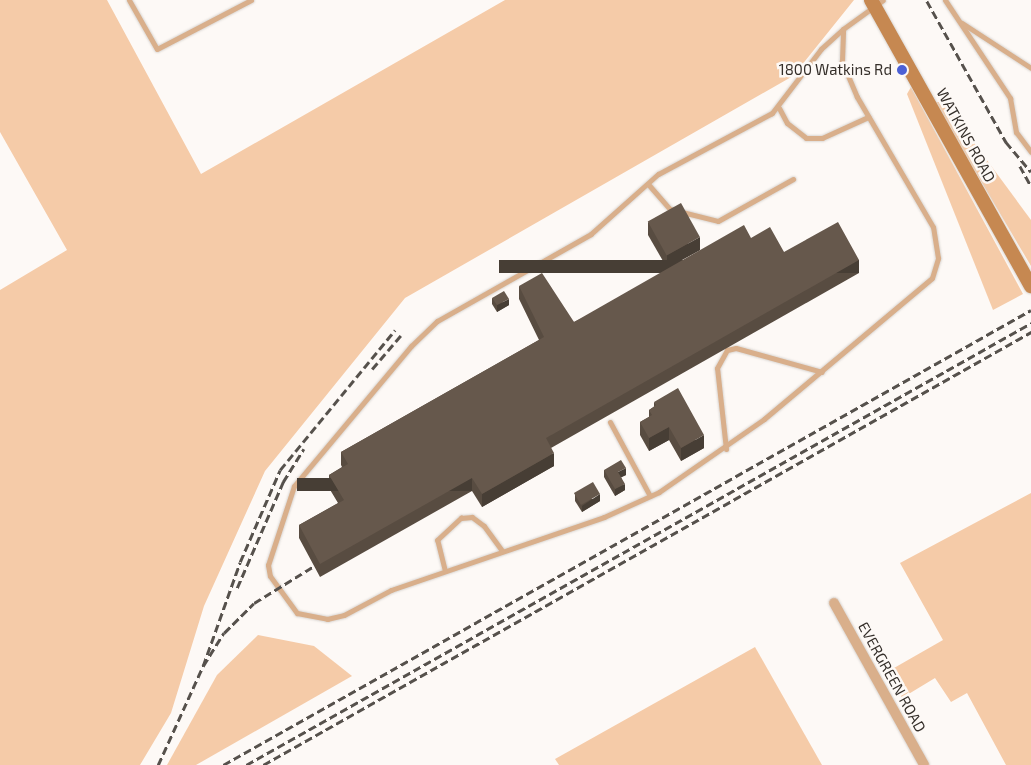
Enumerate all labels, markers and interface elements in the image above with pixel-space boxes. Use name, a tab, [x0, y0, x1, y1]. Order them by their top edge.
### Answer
place label: 1800 Watkins Rd	[779, 61, 892, 79]
marker: 1800 Watkins Rd	[896, 64, 908, 76]
street label: WATKINS ROAD	[933, 85, 999, 185]
street label: EVERGREEN ROAD	[854, 619, 930, 735]

